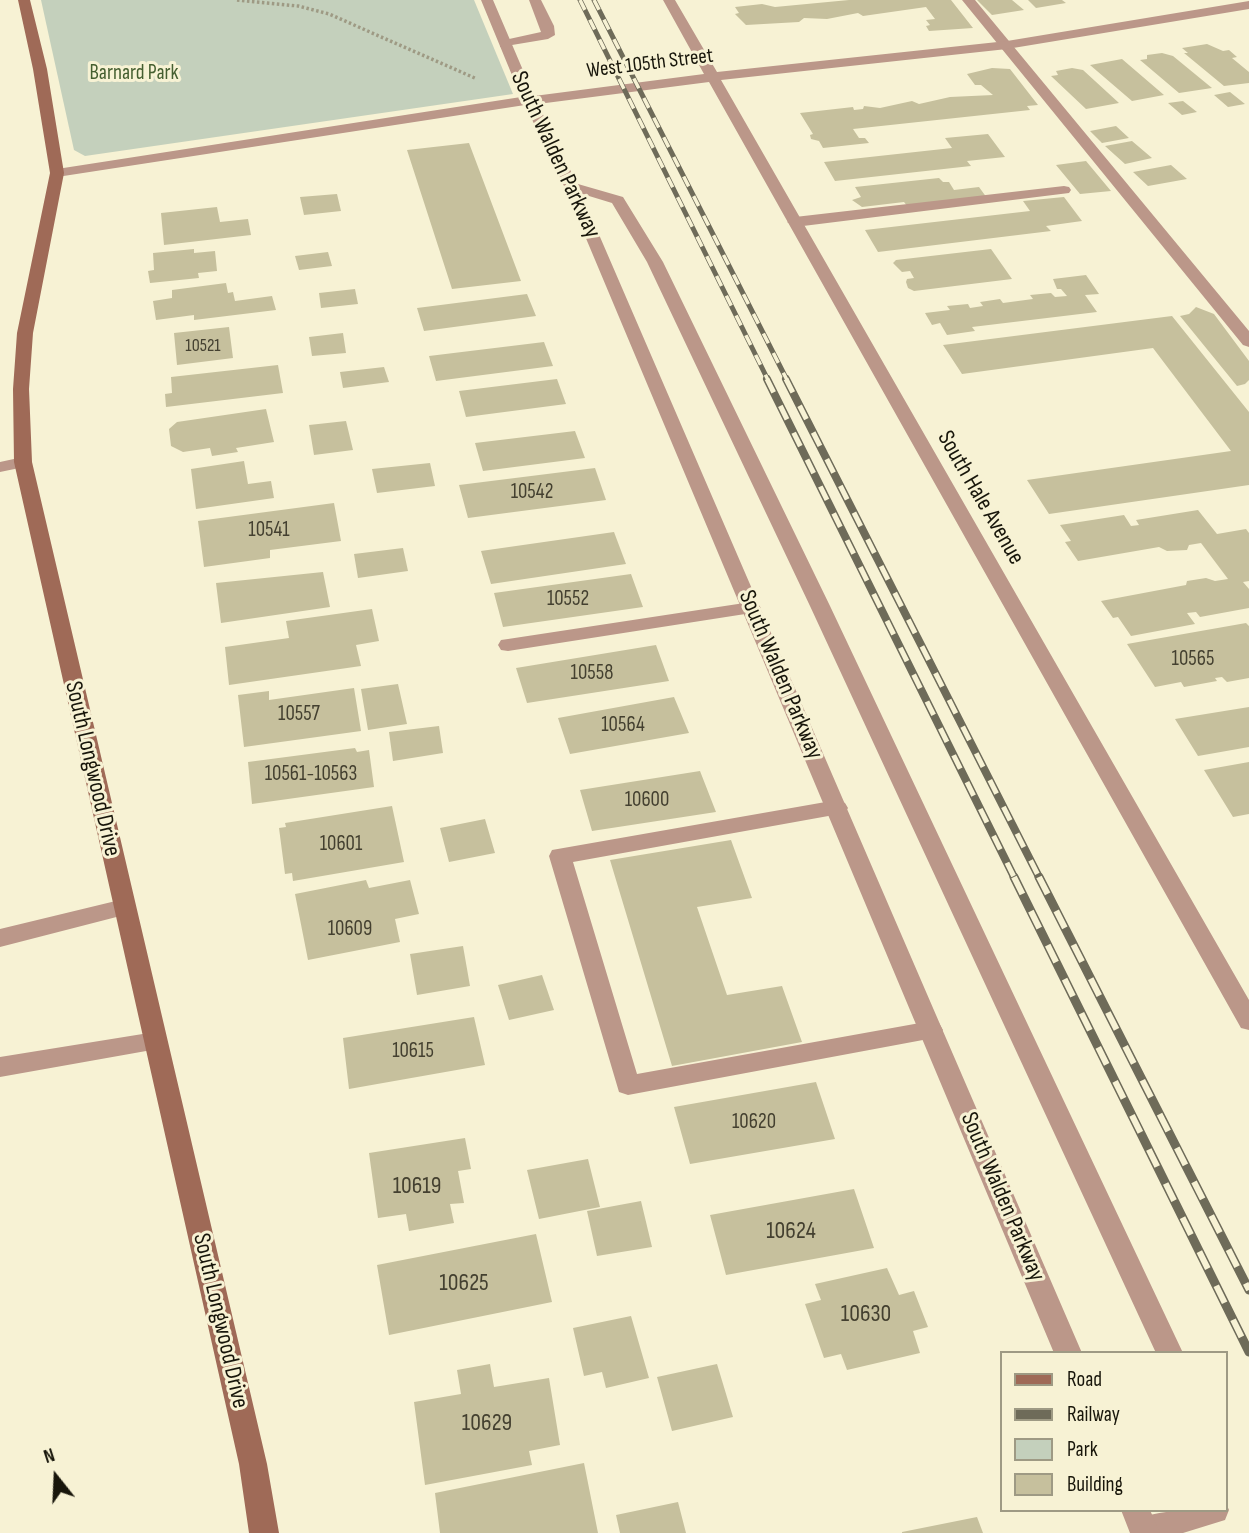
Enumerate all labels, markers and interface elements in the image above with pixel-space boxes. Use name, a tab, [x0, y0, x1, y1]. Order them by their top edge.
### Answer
street label: West 105th Street	[585, 44, 715, 84]
park label: Barnard Park	[89, 61, 179, 87]
street label: South Walden Parkway	[504, 67, 606, 243]
house number: 10521	[185, 335, 221, 357]
street label: South Hale Avenue	[930, 426, 1030, 570]
house number: 10542	[511, 480, 553, 506]
house number: 10541	[248, 518, 290, 544]
street label: South Walden Parkway	[731, 586, 829, 764]
house number: 10552	[547, 587, 589, 613]
house number: 10565	[1172, 647, 1214, 673]
house number: 10558	[571, 661, 613, 687]
street label: South Longwood Drive	[58, 679, 126, 859]
house number: 10557	[278, 702, 320, 728]
house number: 10564	[601, 713, 645, 739]
house number: 10561-10563	[265, 762, 357, 788]
house number: 10600	[625, 788, 669, 814]
house number: 10601	[320, 832, 362, 858]
house number: 10609	[328, 917, 372, 943]
house number: 10615	[392, 1039, 434, 1065]
street label: South Walden Parkway	[953, 1108, 1051, 1286]
house number: 10620	[732, 1110, 776, 1136]
house number: 10619	[393, 1173, 441, 1201]
house number: 10624	[766, 1218, 816, 1246]
street label: South Longwood Drive	[186, 1231, 254, 1411]
house number: 10625	[439, 1270, 489, 1298]
house number: 10630	[841, 1301, 891, 1329]
legend	[1000, 1351, 1228, 1512]
text: Road	[1067, 1367, 1102, 1392]
text: Railway	[1067, 1402, 1120, 1427]
house number: 10629	[462, 1410, 512, 1438]
text: Park	[1067, 1437, 1098, 1462]
north arrow	[21, 1442, 91, 1512]
text: N	[41, 1444, 58, 1469]
text: Building	[1067, 1472, 1123, 1497]

